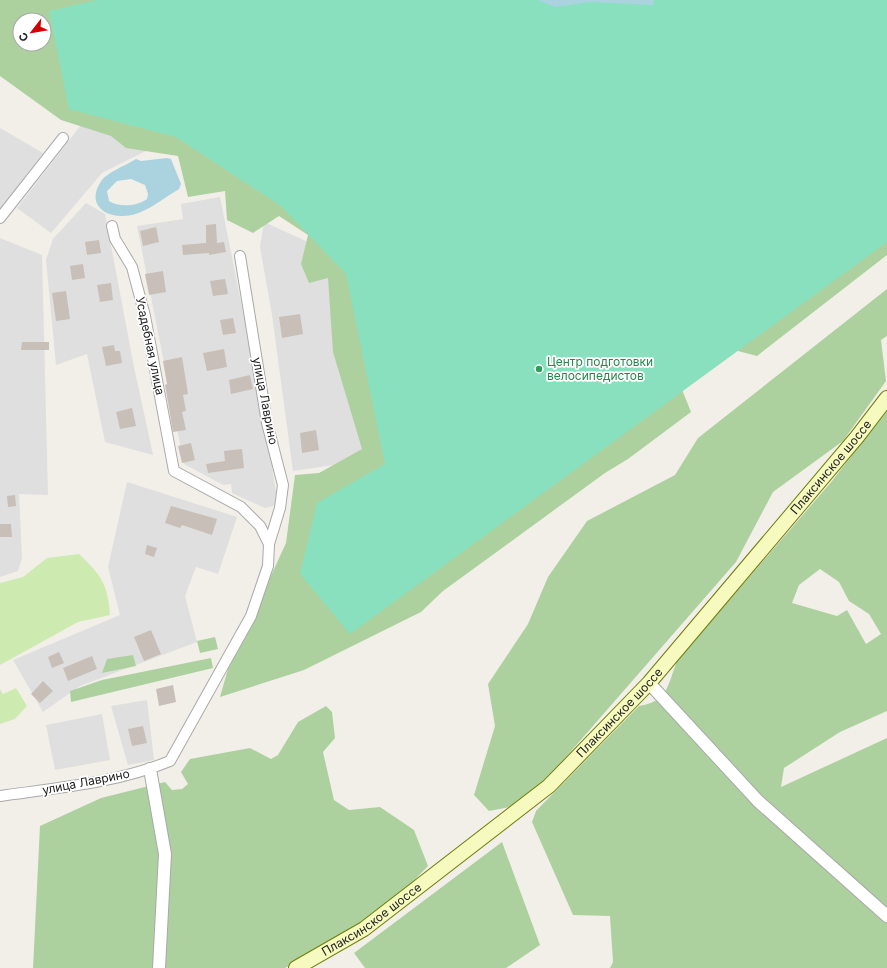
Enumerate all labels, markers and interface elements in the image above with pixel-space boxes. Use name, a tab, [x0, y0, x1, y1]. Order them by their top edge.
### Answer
north arrow	[12, 12, 52, 52]
text: С	[15, 30, 32, 44]
street label: Усадебная улица	[133, 295, 168, 396]
place label: Центр подготовки велосипедистов	[547, 354, 653, 383]
street label: улица Лаврино	[250, 356, 281, 446]
marker: Центр подготовки велосипедистов	[534, 364, 544, 374]
street label: Плаксинское шоссе	[787, 417, 874, 517]
street label: Плаксинское шоссе	[573, 665, 666, 760]
street label: улица Лаврино	[41, 766, 131, 797]
street label: Плаксинское шоссе	[319, 879, 424, 959]

